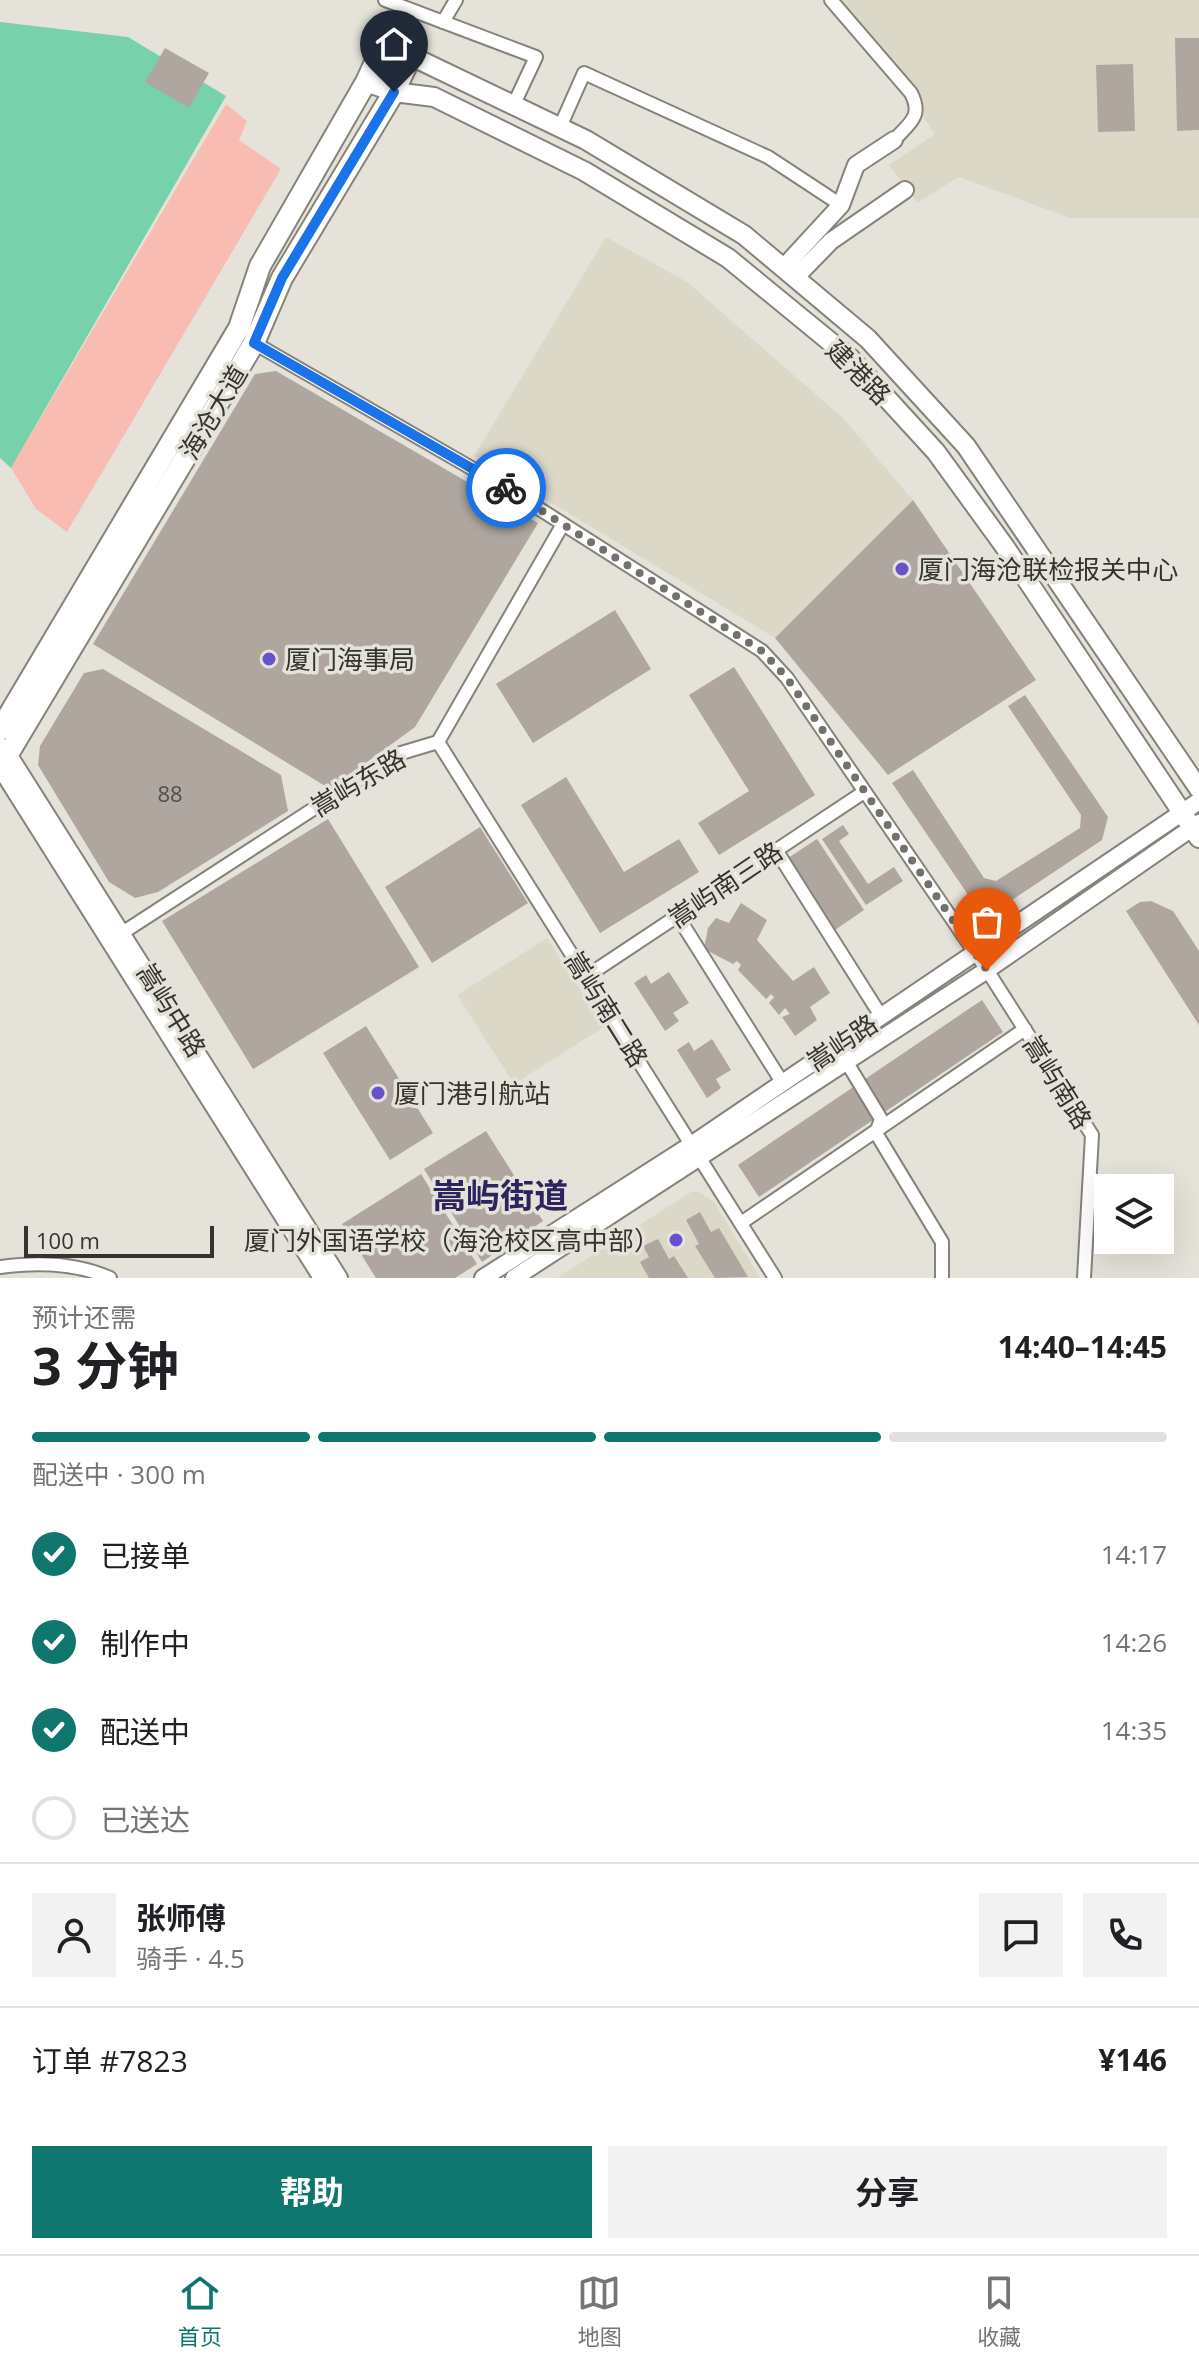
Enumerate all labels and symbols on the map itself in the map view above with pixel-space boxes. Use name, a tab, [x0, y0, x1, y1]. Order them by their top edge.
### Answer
pin	[360, 10, 428, 92]
street label: 建港路	[819, 332, 899, 412]
street label: 海沧大道	[171, 358, 255, 466]
courier	[466, 448, 546, 528]
place label: 厦门海沧联检报关中心	[918, 551, 1178, 587]
marker: 厦门海沧联检报关中心	[893, 560, 911, 578]
place label: 厦门海事局	[285, 641, 415, 677]
marker: 厦门海事局	[260, 650, 278, 668]
street label: 嵩屿东路	[304, 740, 412, 824]
house number: 88	[157, 778, 183, 808]
street label: 嵩屿南三路	[661, 833, 789, 935]
pin	[953, 888, 1021, 970]
street label: 嵩屿南二路	[557, 944, 657, 1074]
street label: 嵩屿中路	[129, 956, 215, 1064]
street label: 嵩屿路	[800, 1005, 884, 1079]
street label: 嵩屿南路	[1015, 1028, 1101, 1136]
place label: 厦门港引航站	[394, 1075, 550, 1111]
marker: 厦门港引航站	[369, 1084, 387, 1102]
district label: 嵩屿街道	[432, 1172, 568, 1218]
scale bar	[24, 1222, 214, 1258]
place label: 厦门外国语学校（海沧校区高中部）	[244, 1222, 660, 1258]
marker: 厦门外国语学校（海沧校区高中部）	[667, 1231, 685, 1249]

